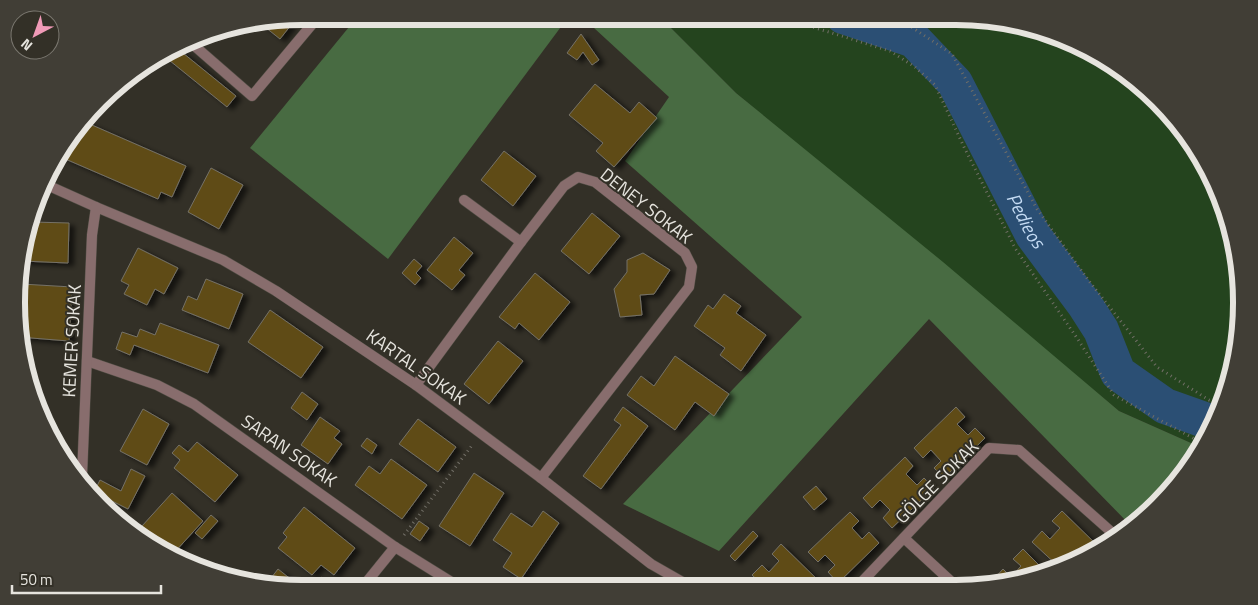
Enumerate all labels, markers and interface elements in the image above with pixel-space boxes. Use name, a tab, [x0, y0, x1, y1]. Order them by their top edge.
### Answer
north arrow	[10, 10, 60, 60]
text: N	[16, 34, 37, 56]
street label: DENEY SOKAK	[595, 161, 698, 250]
water label: Pedieos	[1000, 188, 1054, 255]
street label: KEMER SOKAK	[55, 284, 88, 398]
street label: KARTAL SOKAK	[361, 322, 472, 411]
street label: SARAN SOKAK	[236, 408, 342, 493]
street label: GÖLGE SOKAK	[889, 434, 985, 530]
scale bar	[12, 562, 161, 594]
text: 50 m	[20, 568, 53, 591]

